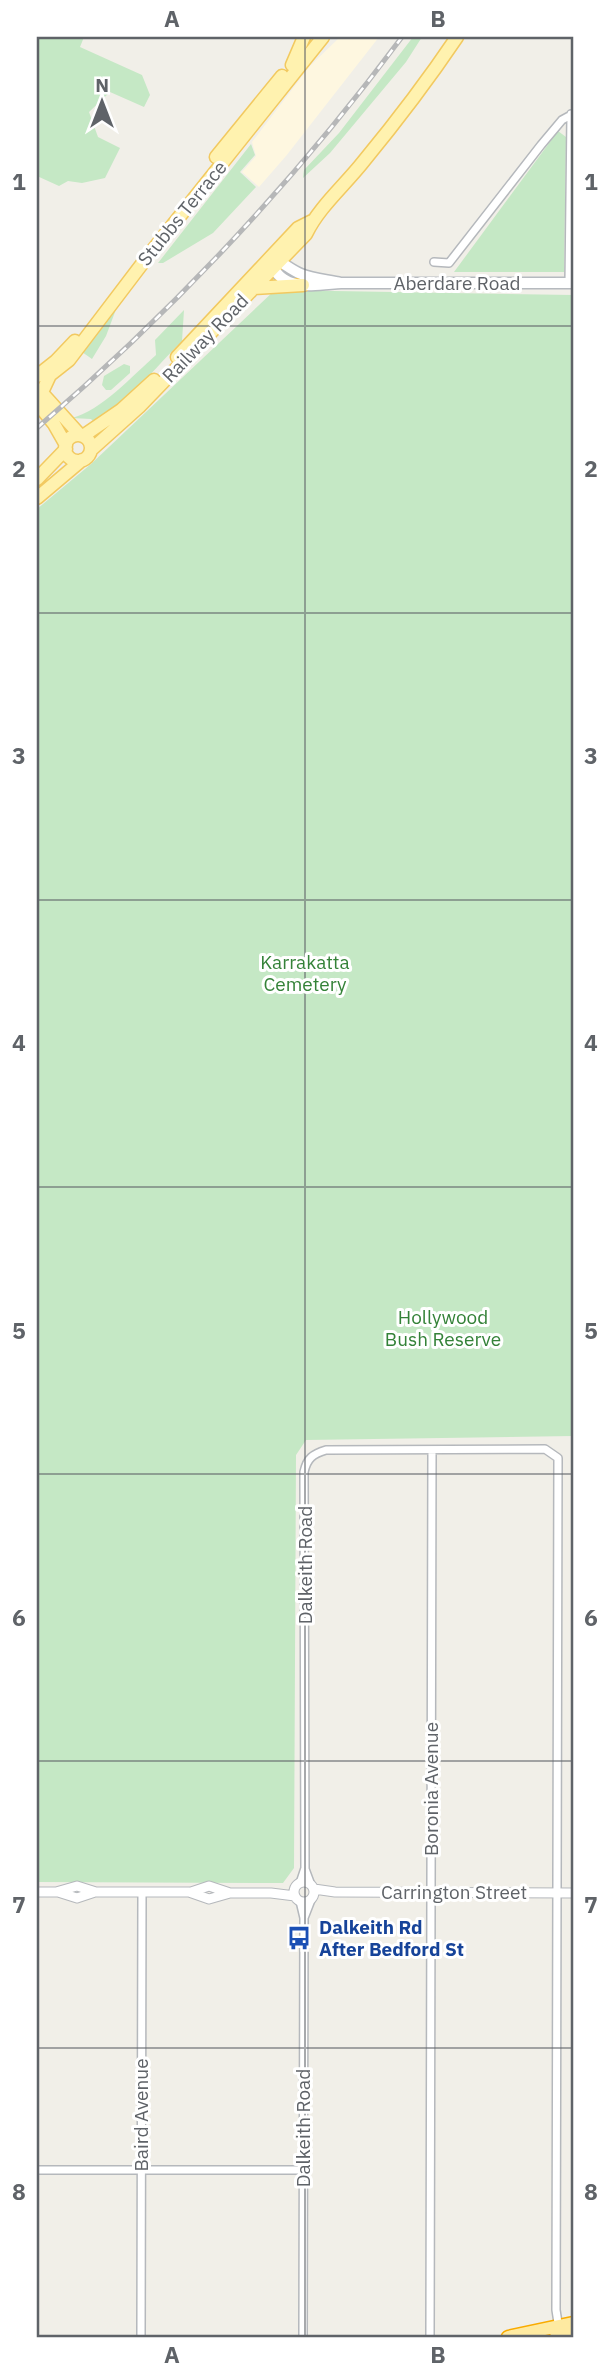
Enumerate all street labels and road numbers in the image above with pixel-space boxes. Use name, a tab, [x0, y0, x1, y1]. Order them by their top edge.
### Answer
street label: Stubbs Terrace	[132, 156, 232, 270]
street label: Aberdare Road	[393, 271, 521, 295]
street label: Railway Road	[157, 289, 253, 387]
street label: Dalkeith Road	[293, 1506, 317, 1624]
street label: Boronia Avenue	[419, 1722, 443, 1856]
street label: Carrington Street	[381, 1880, 527, 1904]
street label: Baird Avenue	[129, 2058, 153, 2172]
street label: Dalkeith Road	[291, 2069, 315, 2187]

